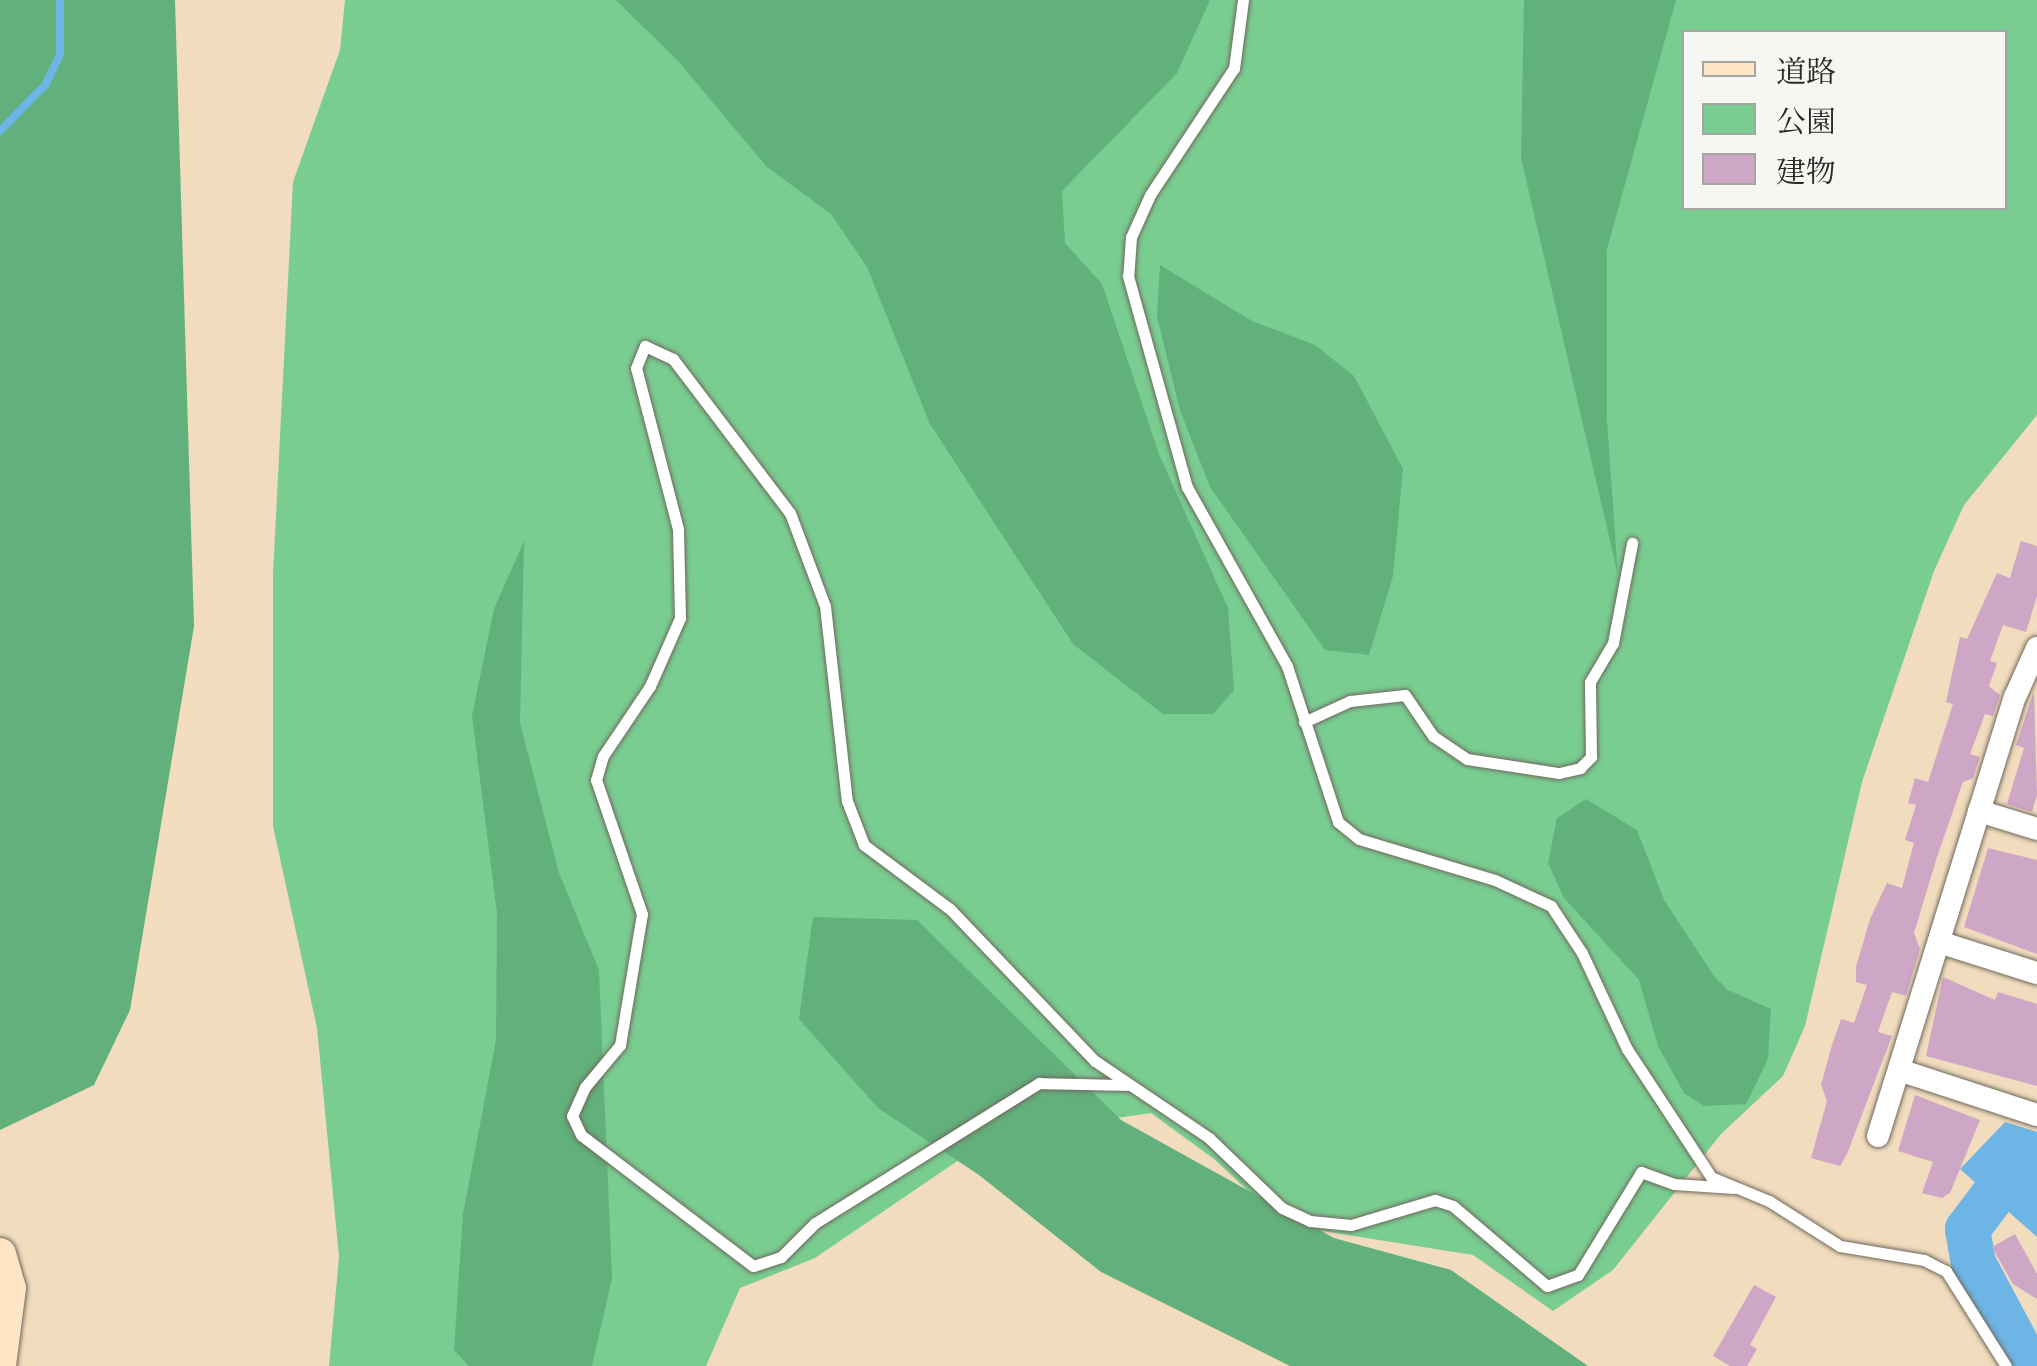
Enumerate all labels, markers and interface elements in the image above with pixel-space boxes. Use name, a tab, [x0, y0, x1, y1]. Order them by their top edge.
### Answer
legend	[1682, 30, 2007, 210]
text: 道路	[1776, 54, 1836, 90]
text: 公園	[1776, 104, 1836, 140]
text: 建物	[1776, 154, 1836, 190]

